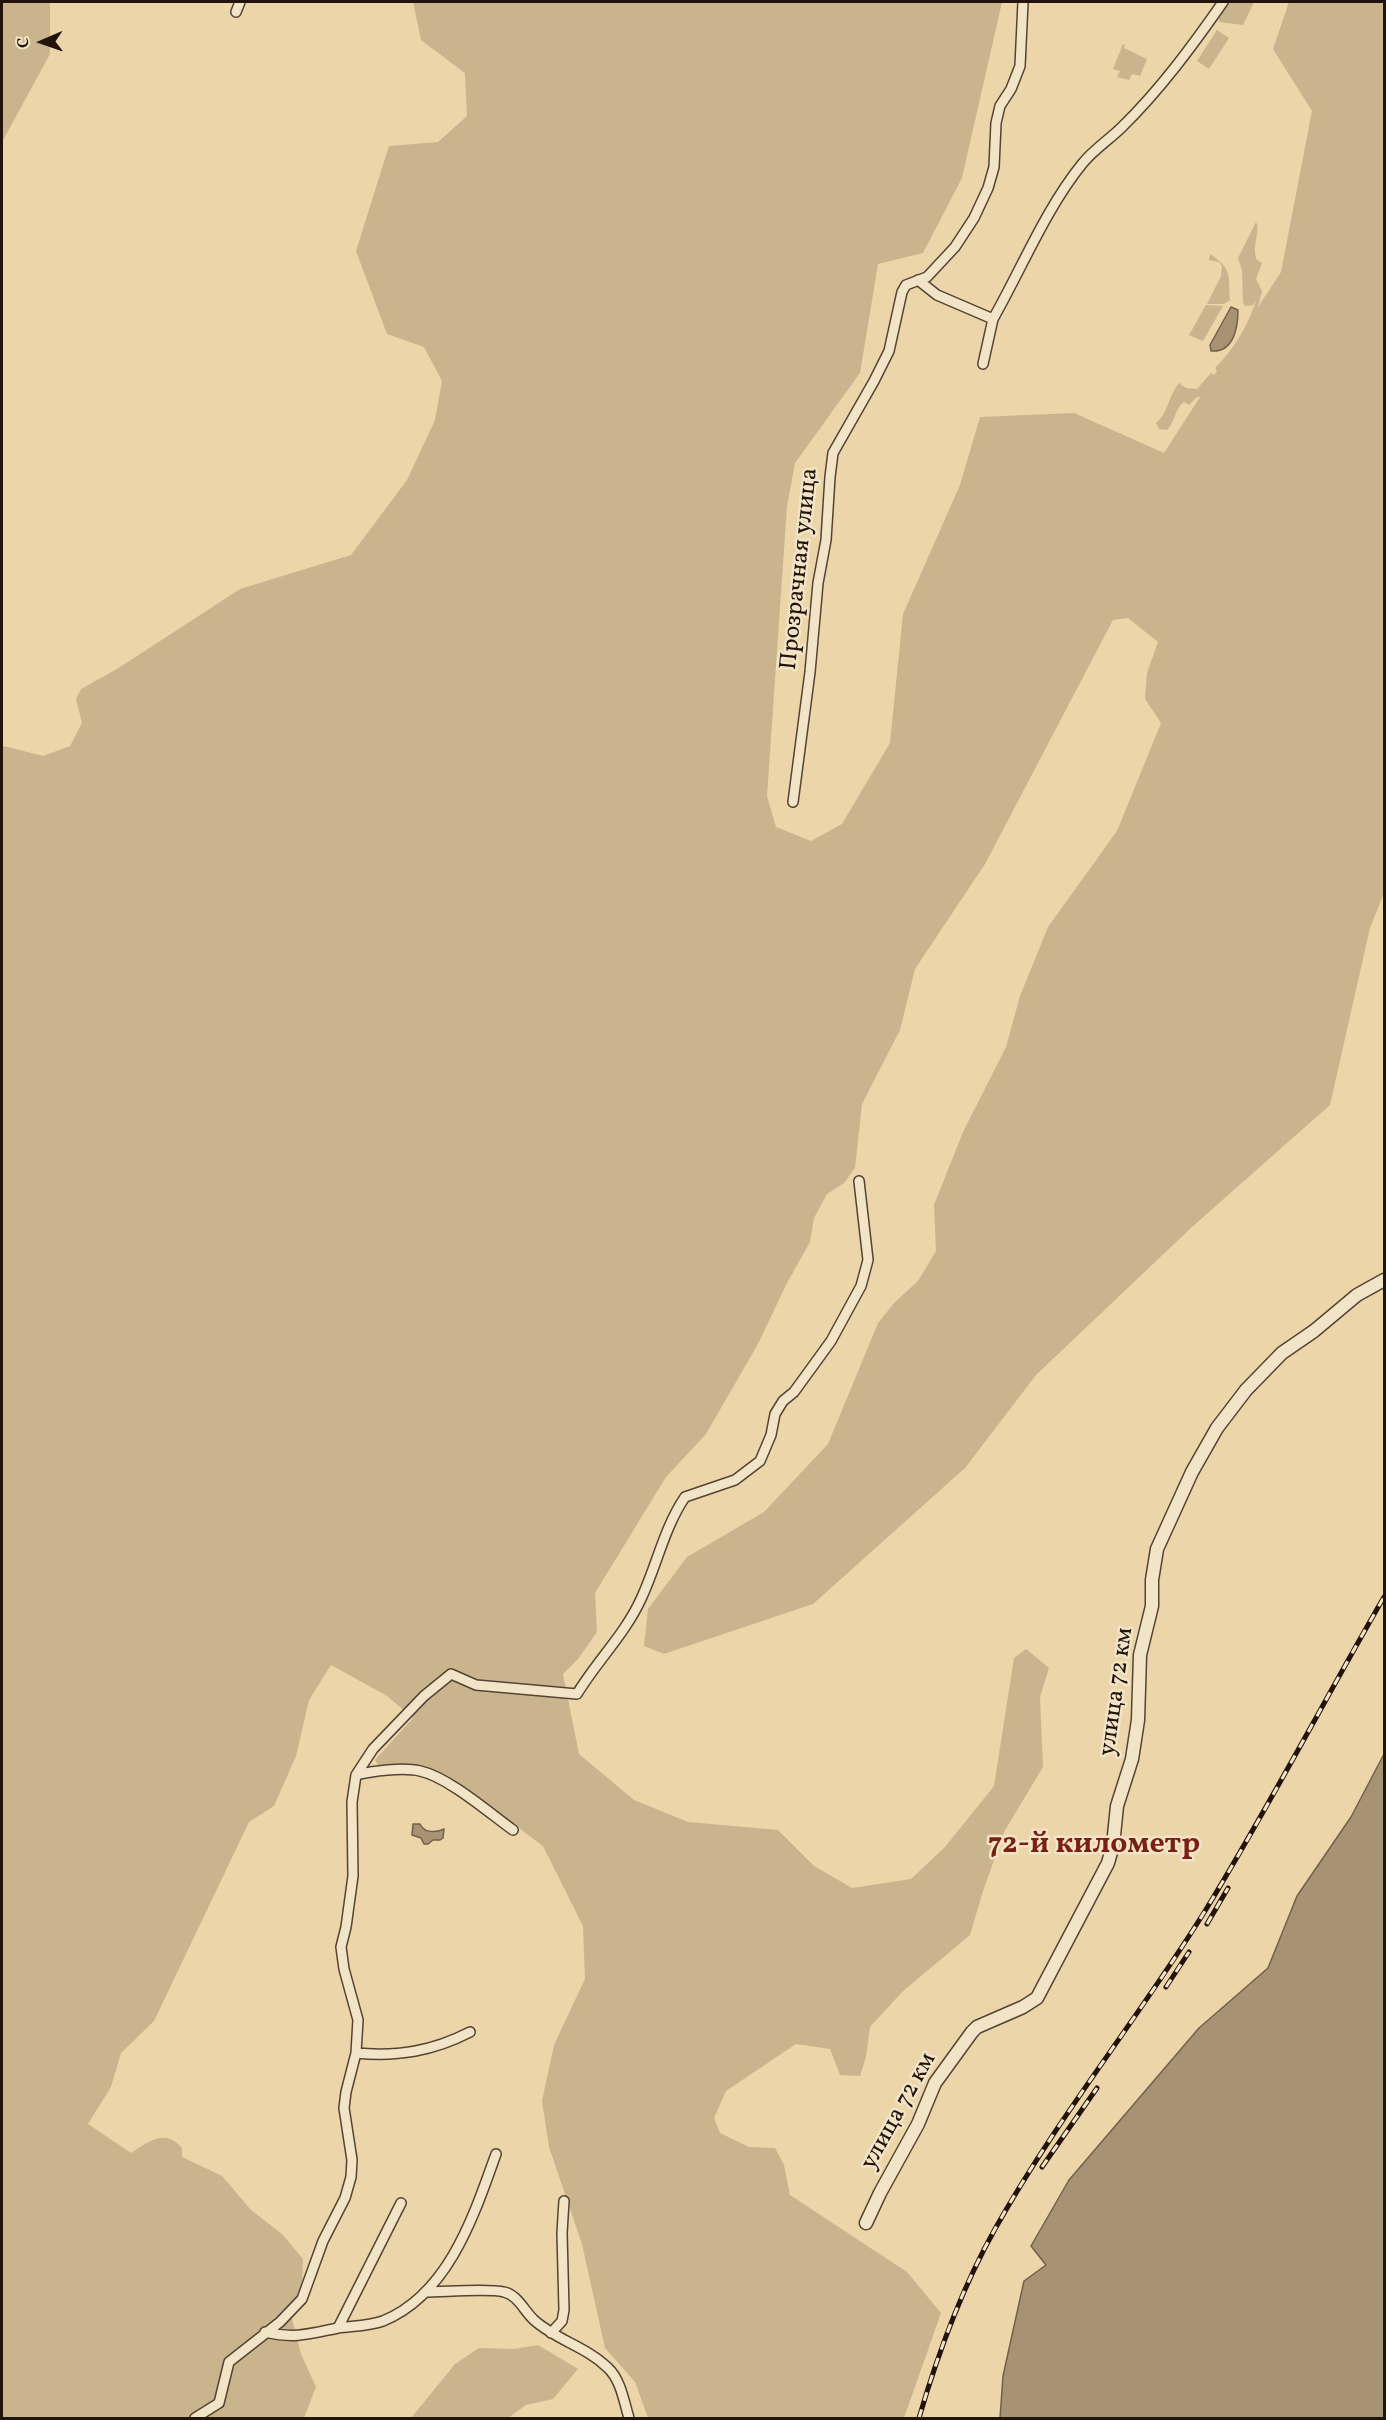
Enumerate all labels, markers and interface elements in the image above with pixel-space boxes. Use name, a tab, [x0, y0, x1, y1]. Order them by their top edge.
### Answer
north arrow	[12, 12, 72, 72]
text: С	[13, 37, 35, 48]
street label: Прозрачная улица	[776, 467, 826, 671]
street label: улица 72 км	[1095, 1626, 1141, 1758]
district label: 72-й километр	[988, 1828, 1200, 1864]
street label: улица 72 км	[856, 2048, 944, 2176]

